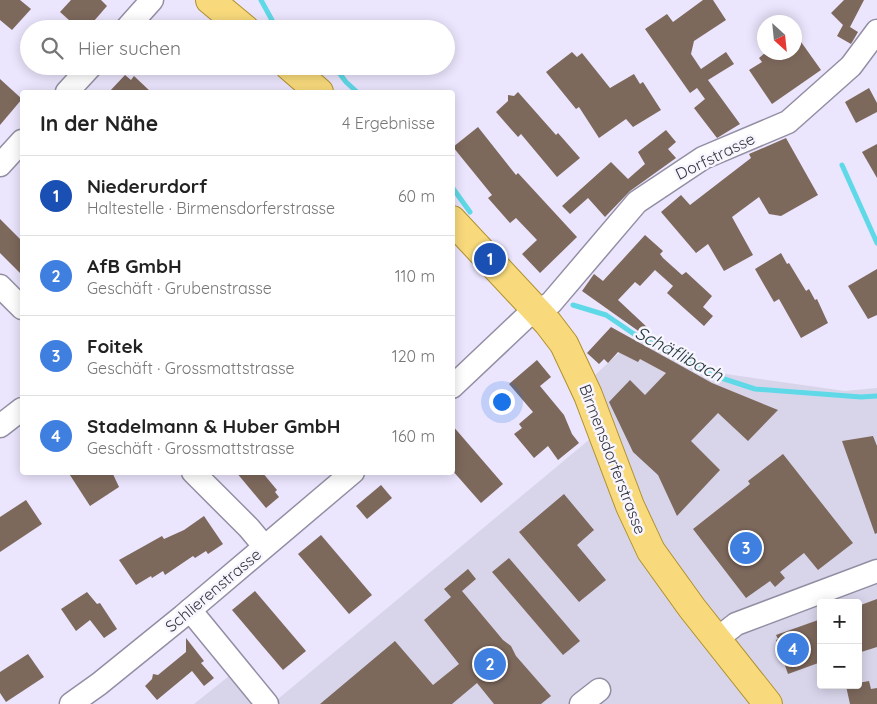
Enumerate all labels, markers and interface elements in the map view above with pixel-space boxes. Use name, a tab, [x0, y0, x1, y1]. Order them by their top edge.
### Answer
north arrow	[757, 15, 802, 60]
search box	[20, 20, 455, 75]
icon: search	[38, 34, 66, 62]
text: Hier suchen	[78, 36, 181, 60]
text: In der Nähe	[40, 110, 158, 136]
text: 4 Ergebnisse	[342, 113, 435, 133]
street label: Dorfstrasse	[672, 128, 758, 184]
text: Niederurdorf	[87, 174, 207, 198]
text: 1	[53, 186, 59, 206]
text: 60 m	[398, 186, 435, 206]
text: Haltestelle · Birmensdorferstrasse	[87, 198, 335, 218]
pin: 1	[474, 240, 506, 278]
text: AfB GmbH	[87, 254, 182, 278]
text: 2	[51, 266, 61, 286]
text: 110 m	[395, 266, 435, 286]
text: Geschäft · Grubenstrasse	[87, 278, 272, 298]
water label: Schäflibach	[631, 321, 728, 387]
text: Foitek	[87, 334, 143, 358]
text: 3	[52, 346, 60, 366]
text: 120 m	[392, 346, 435, 366]
text: Geschäft · Grossmattstrasse	[87, 358, 295, 378]
street label: Birmensdorferstrasse	[575, 381, 651, 537]
your location	[489, 389, 515, 415]
text: Stadelmann & Huber GmbH	[87, 414, 340, 438]
text: 4	[51, 426, 61, 446]
text: 160 m	[392, 426, 435, 446]
text: Geschäft · Grossmattstrasse	[87, 438, 295, 458]
pin: 3	[730, 529, 762, 567]
street label: Schlierenstrasse	[161, 544, 265, 636]
map controls	[817, 599, 862, 689]
button: +	[817, 599, 862, 644]
pin: 4	[777, 630, 809, 668]
button: −	[817, 644, 862, 689]
pin: 2	[474, 645, 506, 683]

